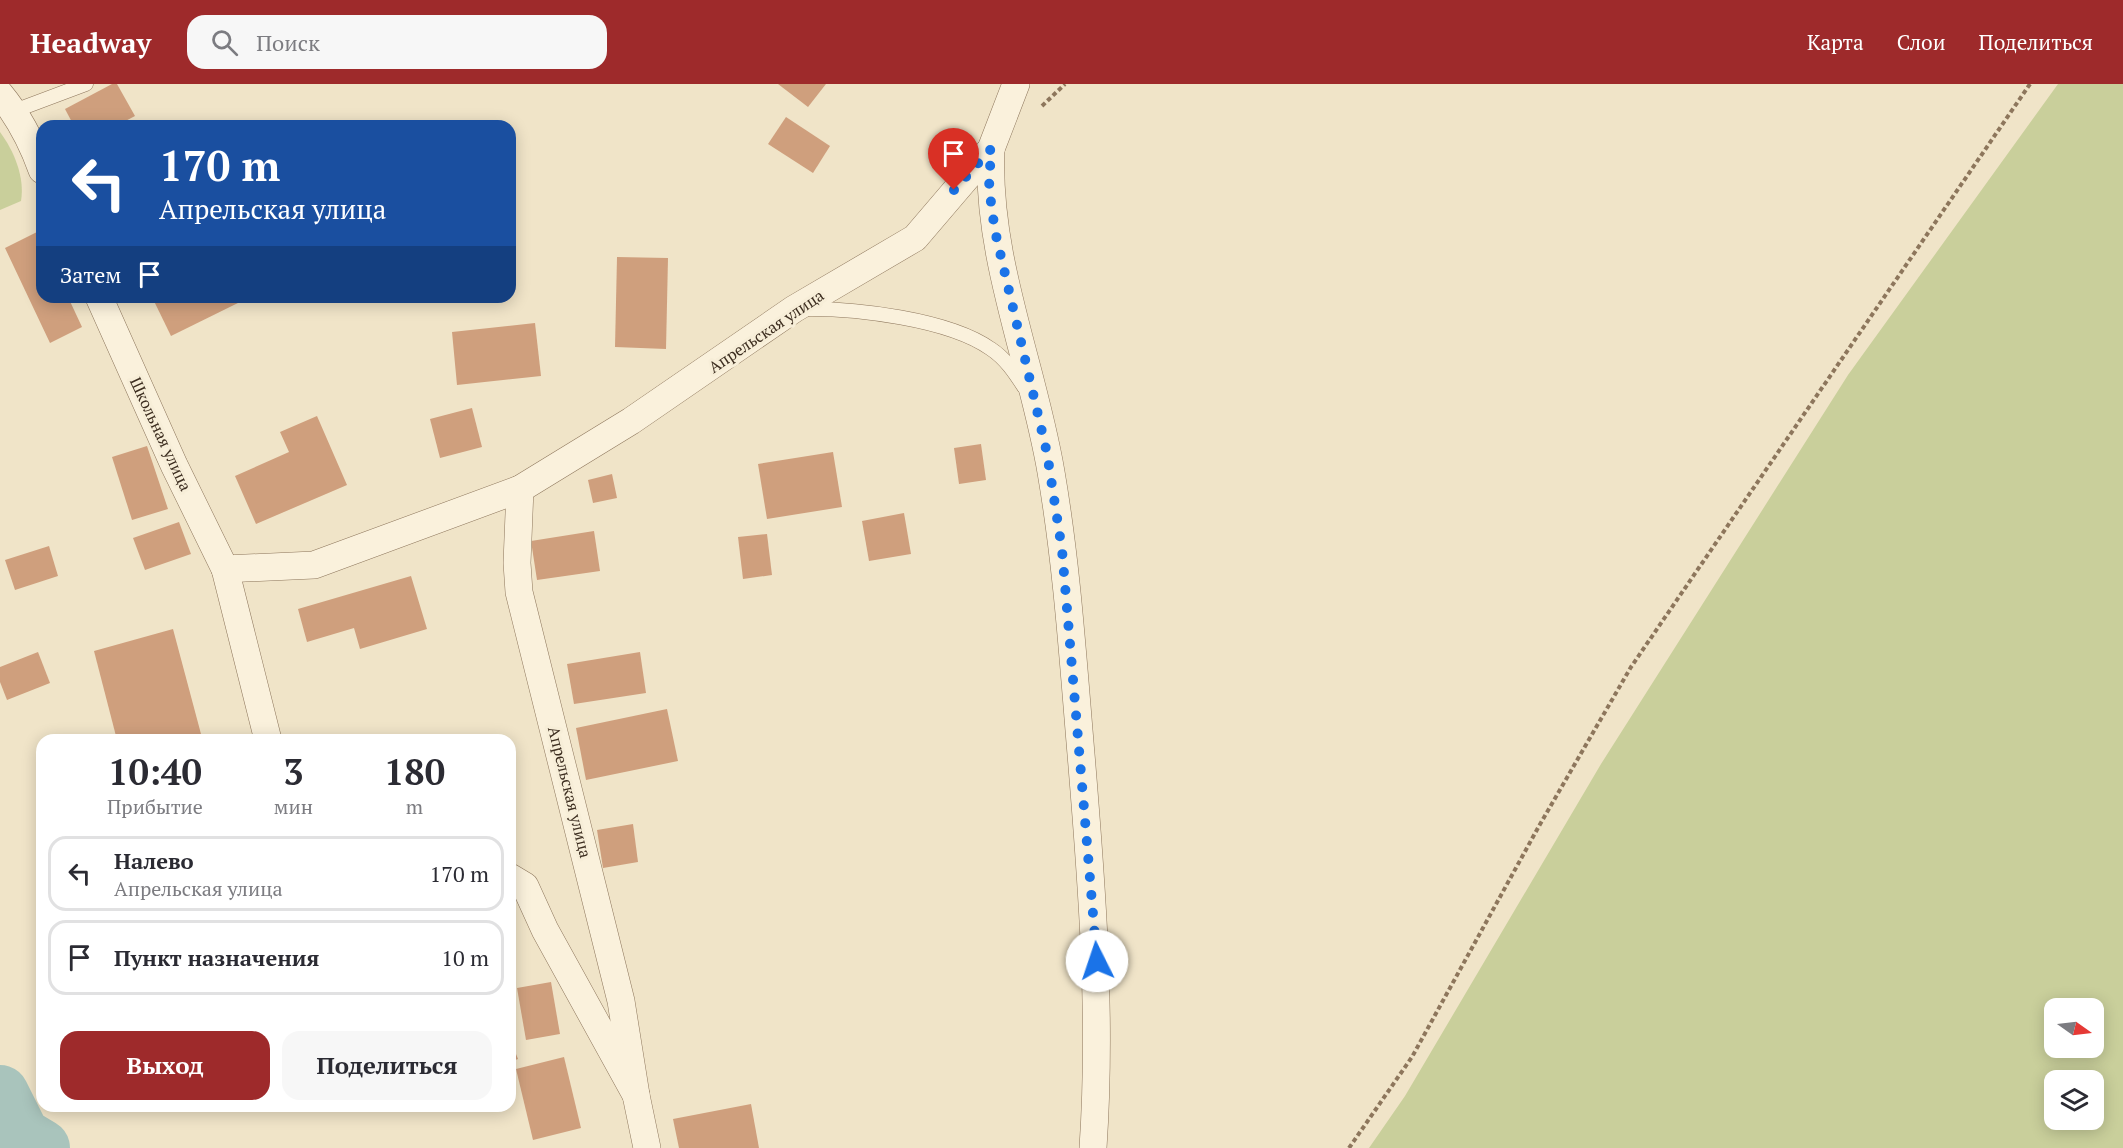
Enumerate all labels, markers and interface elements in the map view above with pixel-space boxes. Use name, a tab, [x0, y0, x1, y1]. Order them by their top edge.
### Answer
search box	[187, 15, 607, 69]
text: Headway	[30, 24, 151, 61]
icon: search	[208, 26, 241, 59]
text: Поиск	[256, 28, 320, 57]
text: Карта	[1807, 28, 1864, 56]
text: Слои	[1897, 28, 1946, 56]
text: Поделиться	[1979, 28, 2093, 56]
pin	[928, 128, 979, 190]
text: 170 m	[159, 137, 280, 193]
icon: arrive	[937, 137, 970, 170]
icon: left	[60, 144, 138, 222]
text: Апрельская улица	[159, 191, 387, 227]
icon: arrive	[133, 258, 166, 291]
text: Затем	[60, 260, 121, 289]
street label: Апрельская улица	[704, 284, 828, 378]
street label: Школьная улица	[125, 374, 197, 494]
street label: Апрельская улица	[543, 724, 597, 860]
text: 10:40	[108, 748, 202, 795]
text: 3	[283, 748, 304, 795]
text: 180	[384, 748, 445, 795]
text: Прибытие	[107, 793, 203, 820]
text: мин	[274, 793, 313, 820]
text: m	[406, 793, 423, 820]
text: Налево	[114, 846, 194, 875]
icon: left	[63, 857, 96, 890]
text: 170 m	[429, 859, 489, 888]
text: Апрельская улица	[114, 875, 283, 902]
position arrow	[1065, 929, 1129, 993]
icon: arrive	[63, 941, 96, 974]
text: Пункт назначения	[114, 943, 319, 972]
text: 10 m	[441, 943, 489, 972]
north arrow	[2044, 998, 2104, 1058]
map controls	[2044, 998, 2104, 1130]
button: Выход	[60, 1031, 270, 1100]
button: Поделиться	[282, 1031, 492, 1100]
button: layers	[2044, 1070, 2104, 1130]

